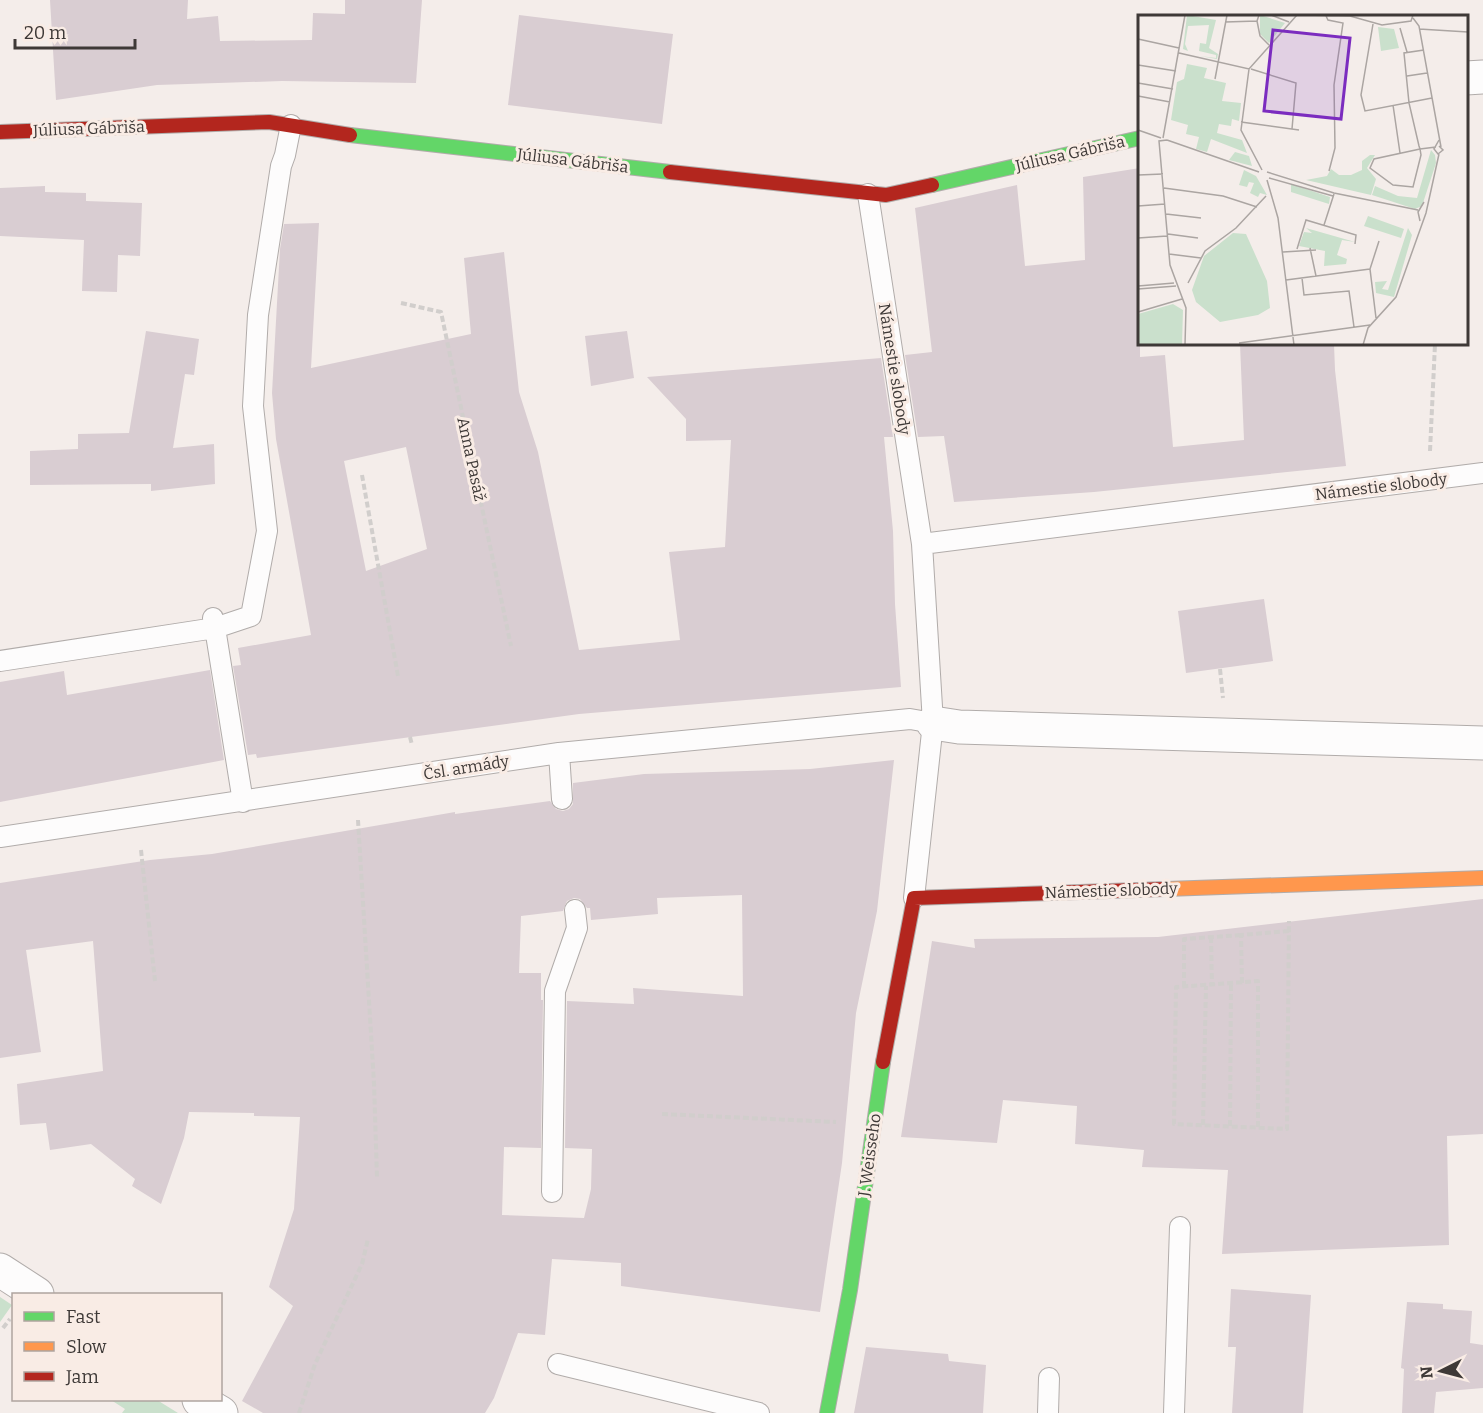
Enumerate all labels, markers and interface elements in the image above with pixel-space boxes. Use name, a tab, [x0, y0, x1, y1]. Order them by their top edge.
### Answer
scale bar	[15, 12, 135, 50]
inset map	[1138, 15, 1468, 345]
text: 20 m	[24, 22, 66, 44]
street label: Júliusa Gábriša	[32, 117, 145, 140]
street label: Júliusa Gábriša	[1013, 132, 1127, 176]
street label: Júliusa Gábriša	[515, 144, 630, 177]
street label: Námestie slobody	[875, 302, 914, 437]
street label: Anna Pasáž	[453, 415, 490, 503]
street label: Námestie slobody	[1314, 469, 1449, 504]
street label: Čsl. armády	[422, 750, 511, 784]
street label: Námestie slobody	[1044, 879, 1178, 902]
street label: J. Weisseho	[854, 1112, 885, 1199]
legend	[12, 1293, 222, 1401]
text: Fast	[66, 1306, 101, 1328]
text: Slow	[66, 1336, 107, 1358]
north arrow	[1411, 1341, 1471, 1401]
text: N	[1416, 1365, 1437, 1380]
text: Jam	[65, 1366, 99, 1388]

